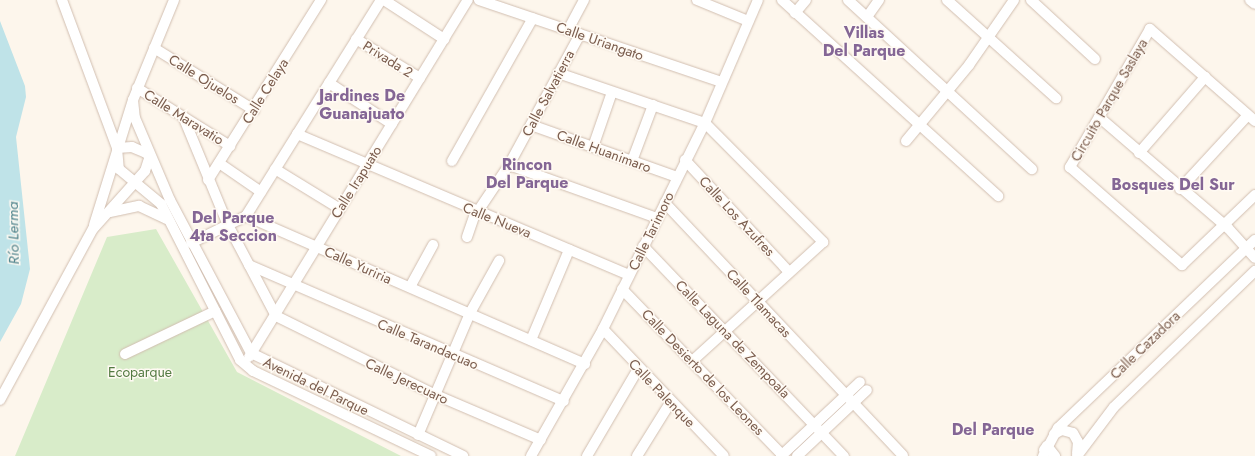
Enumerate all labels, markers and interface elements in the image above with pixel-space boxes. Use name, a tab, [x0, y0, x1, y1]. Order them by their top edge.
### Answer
street label: Calle Uriangato	[554, 18, 646, 64]
district label: Villas Del Parque	[823, 23, 905, 61]
street label: Circuito Parque Saslaya	[1067, 36, 1151, 164]
street label: Privada 2	[360, 37, 416, 81]
street label: Calle Salvatierra	[518, 47, 578, 139]
street label: Calle Ojuelos	[166, 51, 242, 107]
street label: Calle Celaya	[238, 55, 292, 127]
street label: Calle Maravatio	[141, 86, 227, 148]
district label: Jardines De Guanajuato	[319, 86, 405, 124]
street label: Calle Huanimaro	[555, 126, 653, 176]
street label: Calle Irapuato	[327, 143, 385, 221]
district label: Rincon Del Parque	[486, 155, 568, 193]
street label: Calle Los Azufres	[696, 173, 778, 259]
district label: Bosques Del Sur	[1111, 175, 1235, 195]
street label: Calle Tarimoro	[625, 189, 677, 273]
street label: Calle Nueva	[460, 199, 534, 241]
water label: Río Lerma	[4, 201, 24, 265]
district label: Del Parque 4ta Seccion	[189, 208, 277, 246]
street label: Calle Yuriria	[322, 243, 394, 287]
street label: Calle Tlamacas	[723, 265, 795, 341]
street label: Calle Laguna de Zempoala	[672, 276, 794, 402]
street label: Calle Desierto de los Leones	[638, 305, 768, 439]
street label: Calle Cazadora	[1106, 307, 1184, 383]
street label: Calle Tarandacuao	[375, 315, 481, 373]
street label: Avenida del Parque	[260, 353, 372, 419]
street label: Calle Jerecuaro	[363, 354, 451, 408]
street label: Calle Palenque	[625, 355, 699, 431]
park label: Ecoparque	[108, 364, 172, 380]
district label: Del Parque	[952, 420, 1034, 440]

